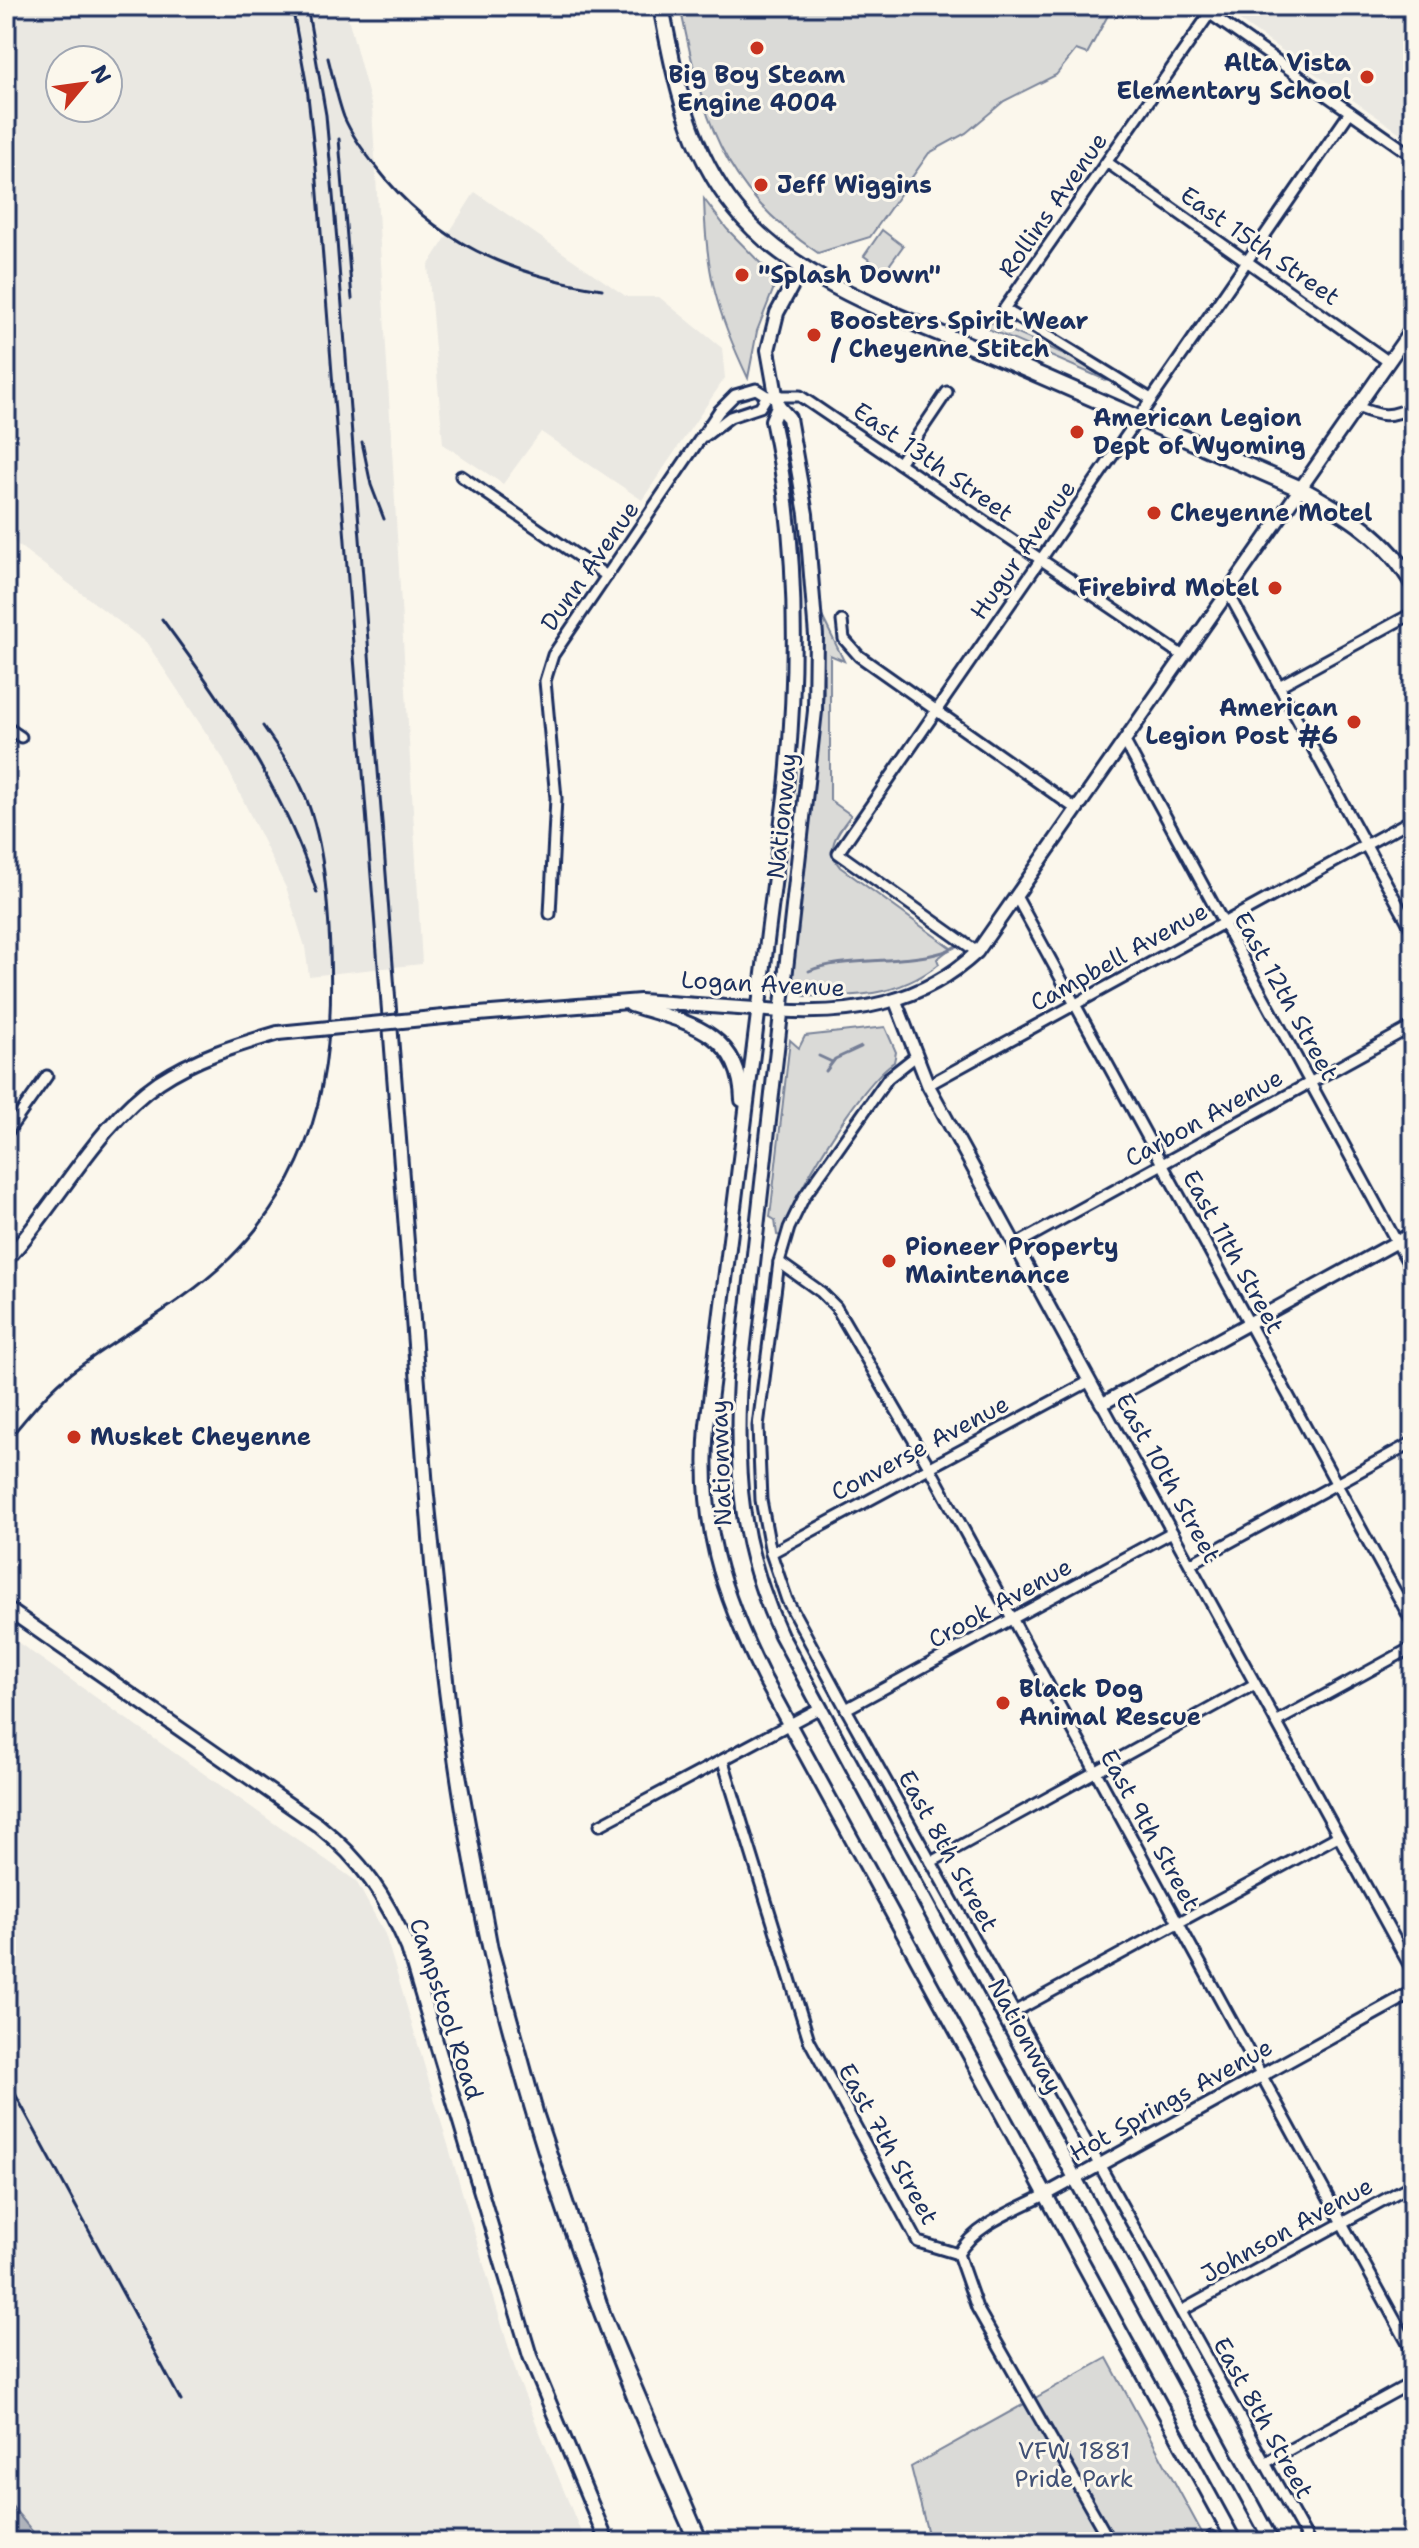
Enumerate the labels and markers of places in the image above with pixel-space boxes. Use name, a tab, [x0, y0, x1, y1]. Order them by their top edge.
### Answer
marker: Big Boy Steam Engine 4004	[748, 39, 766, 57]
place label: Alta Vista Elementary School	[1116, 47, 1352, 107]
place label: Big Boy Steam Engine 4004	[669, 59, 846, 119]
marker: Alta Vista Elementary School	[1358, 68, 1376, 86]
place label: Jeff Wiggins	[777, 169, 932, 201]
marker: Jeff Wiggins	[752, 176, 770, 194]
place label: "Splash Down"	[758, 259, 941, 291]
marker: "Splash Down"	[733, 266, 751, 284]
place label: Boosters Spirit Wear / Cheyenne Stitch	[830, 305, 1089, 365]
marker: Boosters Spirit Wear / Cheyenne Stitch	[805, 326, 823, 344]
place label: American Legion Dept of Wyoming	[1093, 402, 1306, 462]
marker: American Legion Dept of Wyoming	[1068, 423, 1086, 441]
place label: Cheyenne Motel	[1170, 497, 1372, 529]
marker: Cheyenne Motel	[1145, 504, 1163, 522]
place label: Firebird Motel	[1078, 572, 1259, 604]
marker: Firebird Motel	[1266, 579, 1284, 597]
place label: American Legion Post #6	[1145, 692, 1338, 752]
marker: American Legion Post #6	[1345, 713, 1363, 731]
place label: Pioneer Property Maintenance	[905, 1231, 1119, 1291]
marker: Pioneer Property Maintenance	[880, 1252, 898, 1270]
place label: Musket Cheyenne	[90, 1421, 311, 1453]
marker: Musket Cheyenne	[65, 1428, 83, 1446]
place label: Black Dog Animal Rescue	[1019, 1673, 1201, 1733]
marker: Black Dog Animal Rescue	[994, 1694, 1012, 1712]

